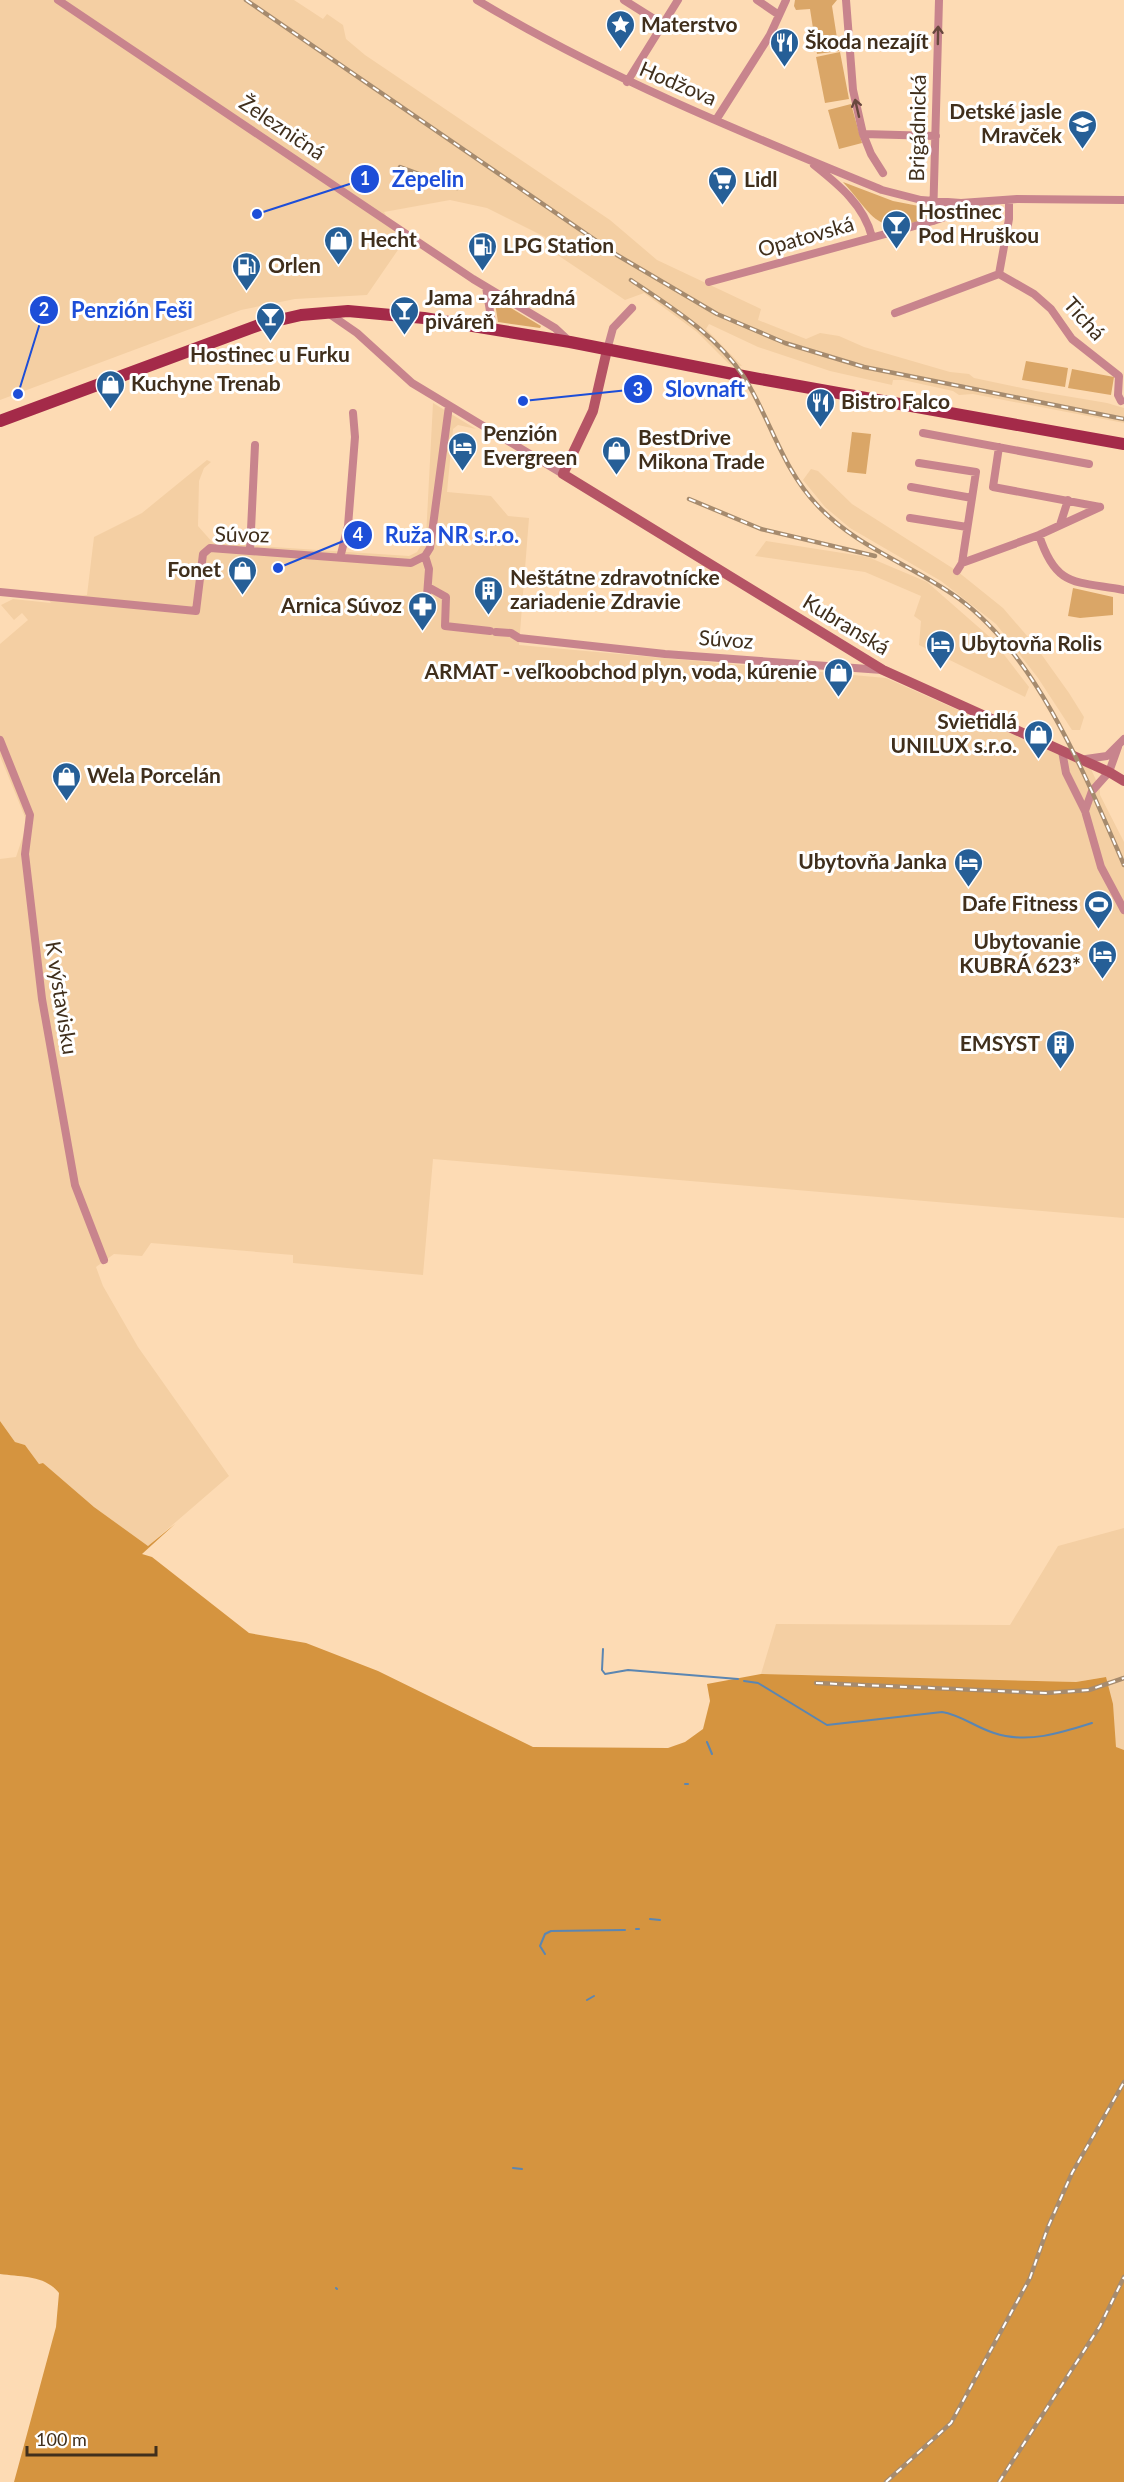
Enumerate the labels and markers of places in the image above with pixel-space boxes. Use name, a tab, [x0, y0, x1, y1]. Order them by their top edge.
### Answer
place icon: Materstvo	[604, 9, 636, 51]
place label: Materstvo	[641, 11, 738, 36]
restaurant icon: Škoda nezajít	[768, 26, 800, 68]
place label: Škoda nezajít	[805, 28, 929, 53]
place label: Detské jasle Mravček	[949, 98, 1063, 147]
school or university icon: Detské jasle Mravček	[1067, 108, 1099, 150]
callout: Zepelin	[350, 159, 476, 199]
supermarket icon: Lidl	[707, 164, 739, 206]
place label: Lidl	[744, 166, 777, 191]
place label: Hostinec Pod Hruškou	[918, 198, 1039, 247]
bar icon: Hostinec Pod Hruškou	[881, 208, 913, 250]
shop icon: Hecht	[323, 224, 355, 266]
place label: Hecht	[360, 226, 417, 251]
fuel station icon: LPG Station	[466, 230, 498, 272]
place label: LPG Station	[503, 232, 614, 257]
fuel station icon: Orlen	[231, 250, 263, 292]
place label: Orlen	[268, 252, 321, 277]
place label: Jama - záhradná piváreň	[425, 284, 576, 333]
callout: Penzión Feši	[29, 290, 205, 330]
bar icon: Jama - záhradná piváreň	[388, 294, 420, 336]
bar icon: Hostinec u Furku	[254, 300, 286, 342]
place label: Hostinec u Furku	[190, 341, 350, 366]
shop icon: Kuchyne Trenab	[94, 368, 126, 410]
callout: Slovnaft	[623, 369, 757, 409]
place label: Kuchyne Trenab	[131, 370, 281, 395]
restaurant icon: Bistro Falco	[804, 386, 836, 428]
place label: Bistro Falco	[841, 388, 950, 413]
place label: Penzión Evergreen	[483, 420, 577, 469]
place label: BestDrive Mikona Trade	[638, 424, 765, 473]
hotel icon: Penzión Evergreen	[446, 430, 478, 472]
shop icon: BestDrive Mikona Trade	[601, 434, 633, 476]
callout: Ruža NR s.r.o.	[343, 515, 531, 555]
shop icon: Fonet	[226, 554, 258, 596]
place label: Fonet	[167, 556, 221, 581]
place label: Neštátne zdravotnícke zariadenie Zdravie	[510, 564, 720, 613]
building icon: Neštátne zdravotnícke zariadenie Zdravie	[473, 574, 505, 616]
pharmacy icon: Arnica Súvoz	[407, 590, 439, 632]
place label: Arnica Súvoz	[280, 592, 402, 617]
hotel icon: Ubytovňa Rolis	[924, 628, 956, 670]
place label: Ubytovňa Rolis	[961, 630, 1102, 655]
shop icon: ARMAT - veľkoobchod plyn, voda, kúrenie	[822, 656, 854, 698]
place label: ARMAT - veľkoobchod plyn, voda, kúrenie	[423, 658, 817, 683]
place label: Svietidlá UNILUX s.r.o.	[890, 708, 1017, 757]
shop icon: Svietidlá UNILUX s.r.o.	[1022, 718, 1054, 760]
shop icon: Wela Porcelán	[50, 760, 82, 802]
place label: Wela Porcelán	[87, 762, 221, 787]
hotel icon: Ubytovňa Janka	[952, 846, 984, 888]
place label: Ubytovňa Janka	[798, 848, 947, 873]
sports icon: Dafe Fitness	[1083, 888, 1115, 930]
place label: Dafe Fitness	[962, 890, 1078, 915]
place label: Ubytovanie KUBRÁ 623*	[959, 928, 1081, 977]
hotel icon: Ubytovanie KUBRÁ 623*	[1086, 938, 1118, 980]
building icon: EMSYST	[1045, 1028, 1077, 1070]
place label: EMSYST	[960, 1030, 1040, 1055]

